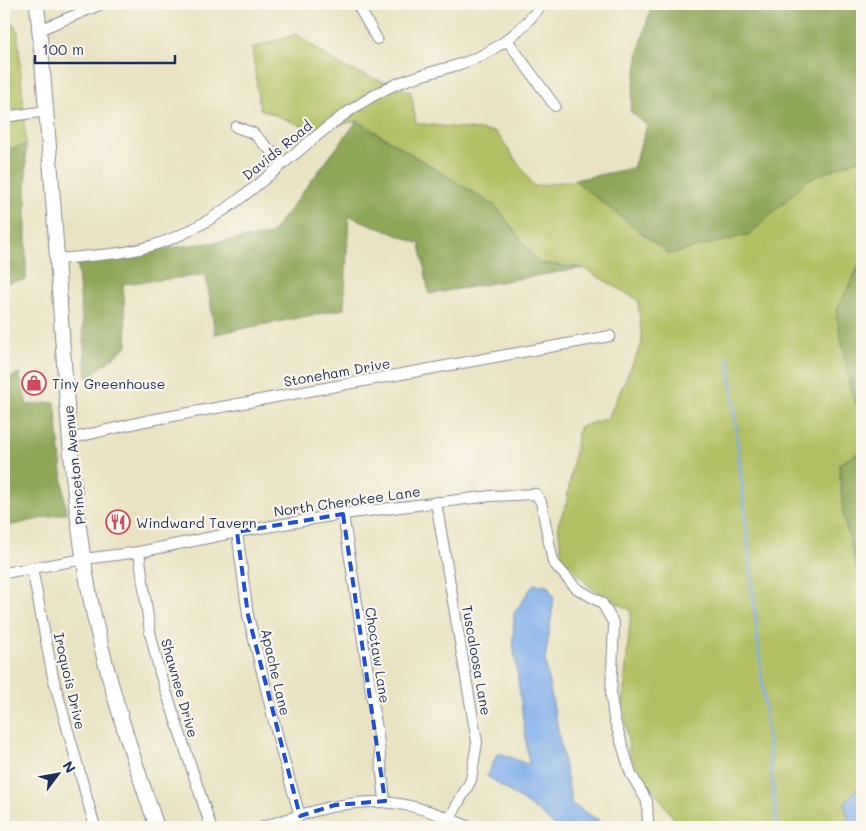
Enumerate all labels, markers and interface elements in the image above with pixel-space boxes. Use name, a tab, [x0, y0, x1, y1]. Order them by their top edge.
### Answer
scale bar	[35, 32, 175, 64]
text: 100 m	[42, 39, 84, 59]
street label: Davids Road	[238, 116, 316, 184]
street label: Stoneham Drive	[282, 353, 392, 391]
shop icon: Tiny Greenhouse	[21, 370, 47, 396]
place label: Tiny Greenhouse	[52, 374, 165, 393]
street label: Princeton Avenue	[58, 404, 90, 526]
street label: North Cherokee Lane	[272, 481, 422, 521]
restaurant icon: Windward Tavern	[105, 509, 131, 535]
place label: Windward Tavern	[136, 513, 257, 532]
street label: Tuscaloosa Lane	[458, 603, 496, 717]
street label: Choctaw Lane	[361, 606, 395, 704]
street label: Apache Lane	[257, 627, 295, 717]
street label: Iroquois Drive	[50, 631, 90, 731]
street label: Shawnee Drive	[157, 636, 203, 740]
north arrow	[32, 748, 82, 798]
text: N	[59, 757, 80, 776]

